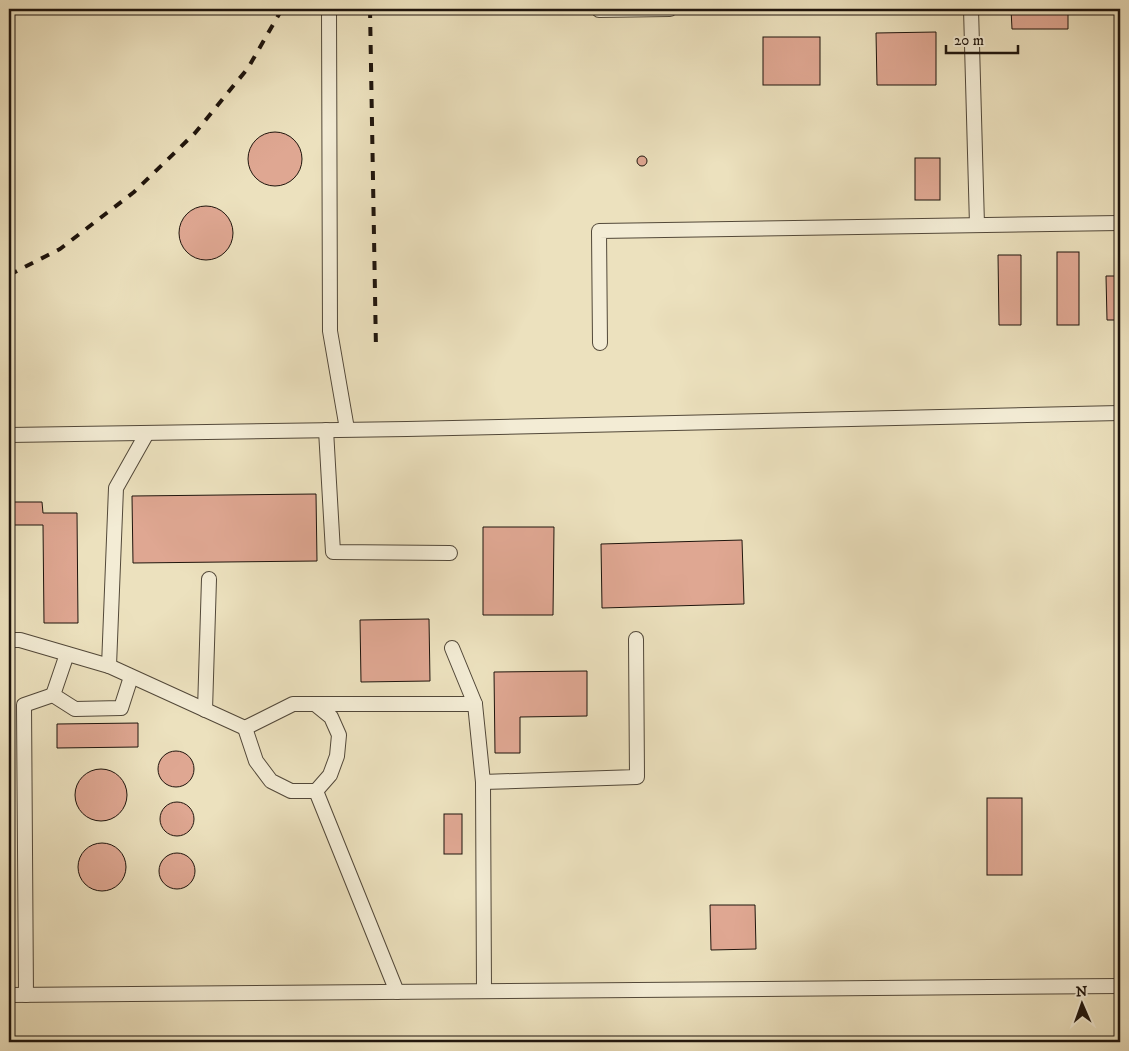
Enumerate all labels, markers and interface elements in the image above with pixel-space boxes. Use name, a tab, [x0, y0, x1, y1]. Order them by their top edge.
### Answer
scale bar	[946, 22, 1019, 54]
text: 20 m	[954, 31, 984, 50]
north arrow	[1056, 978, 1106, 1028]
text: N	[1076, 983, 1088, 1001]

